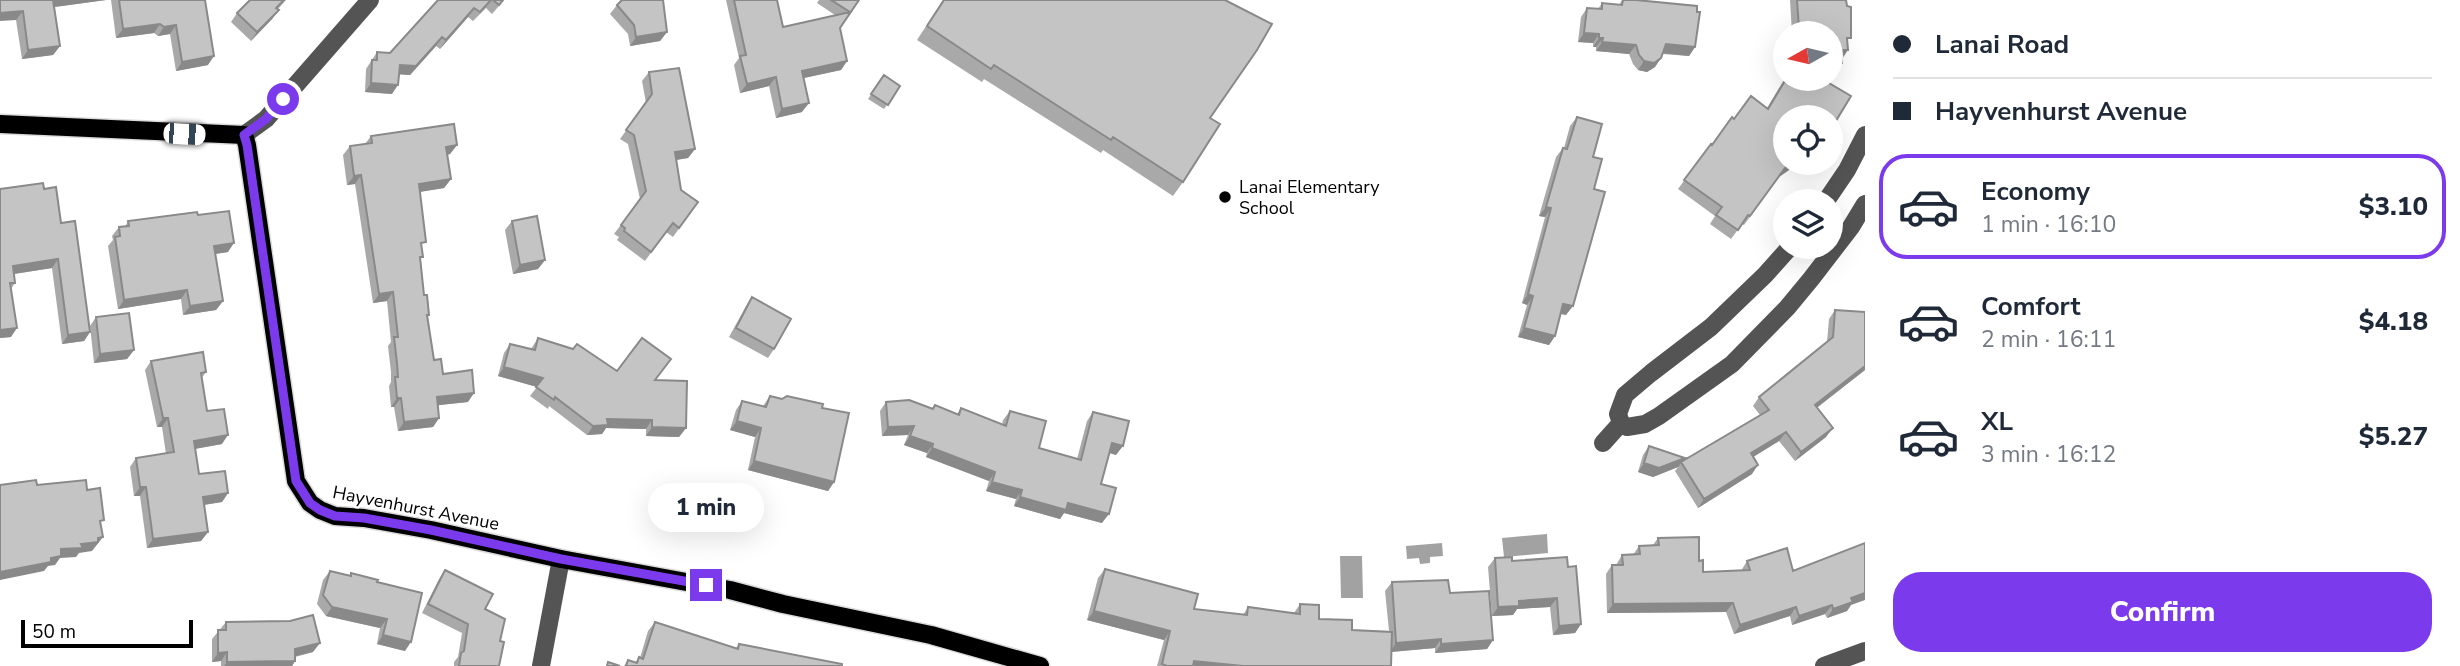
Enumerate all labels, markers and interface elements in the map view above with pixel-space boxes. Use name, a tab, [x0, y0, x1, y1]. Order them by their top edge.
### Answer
north arrow	[1773, 21, 1843, 91]
map controls	[1773, 21, 1843, 259]
text: Lanai Road	[1935, 27, 2069, 62]
route start	[267, 83, 299, 115]
text: Hayvenhurst Avenue	[1935, 94, 2187, 129]
button: locate	[1773, 105, 1843, 175]
car	[163, 122, 206, 146]
text: Economy	[1981, 174, 2090, 209]
place label: Lanai Elementary School	[1239, 175, 1380, 220]
icon: car	[1897, 175, 1960, 238]
marker: Lanai Elementary School	[1217, 189, 1233, 205]
button: layers	[1773, 189, 1843, 259]
text: $3.10	[2359, 189, 2428, 224]
text: 1 min · 16:10	[1981, 209, 2116, 240]
text: Comfort	[1981, 289, 2081, 324]
icon: car	[1897, 290, 1960, 353]
text: $4.18	[2359, 304, 2428, 339]
text: 2 min · 16:11	[1981, 324, 2116, 355]
text: XL	[1981, 404, 2013, 439]
icon: car	[1897, 405, 1960, 468]
text: $5.27	[2359, 419, 2428, 454]
text: 3 min · 16:12	[1981, 439, 2116, 470]
street label: Hayvenhurst Avenue	[331, 480, 501, 536]
callout: 1 min	[648, 484, 764, 532]
text: 1 min	[676, 492, 736, 523]
route end	[690, 569, 722, 601]
button: Confirm	[1893, 572, 2432, 652]
scale bar	[21, 617, 192, 649]
text: 50 m	[32, 619, 76, 645]

